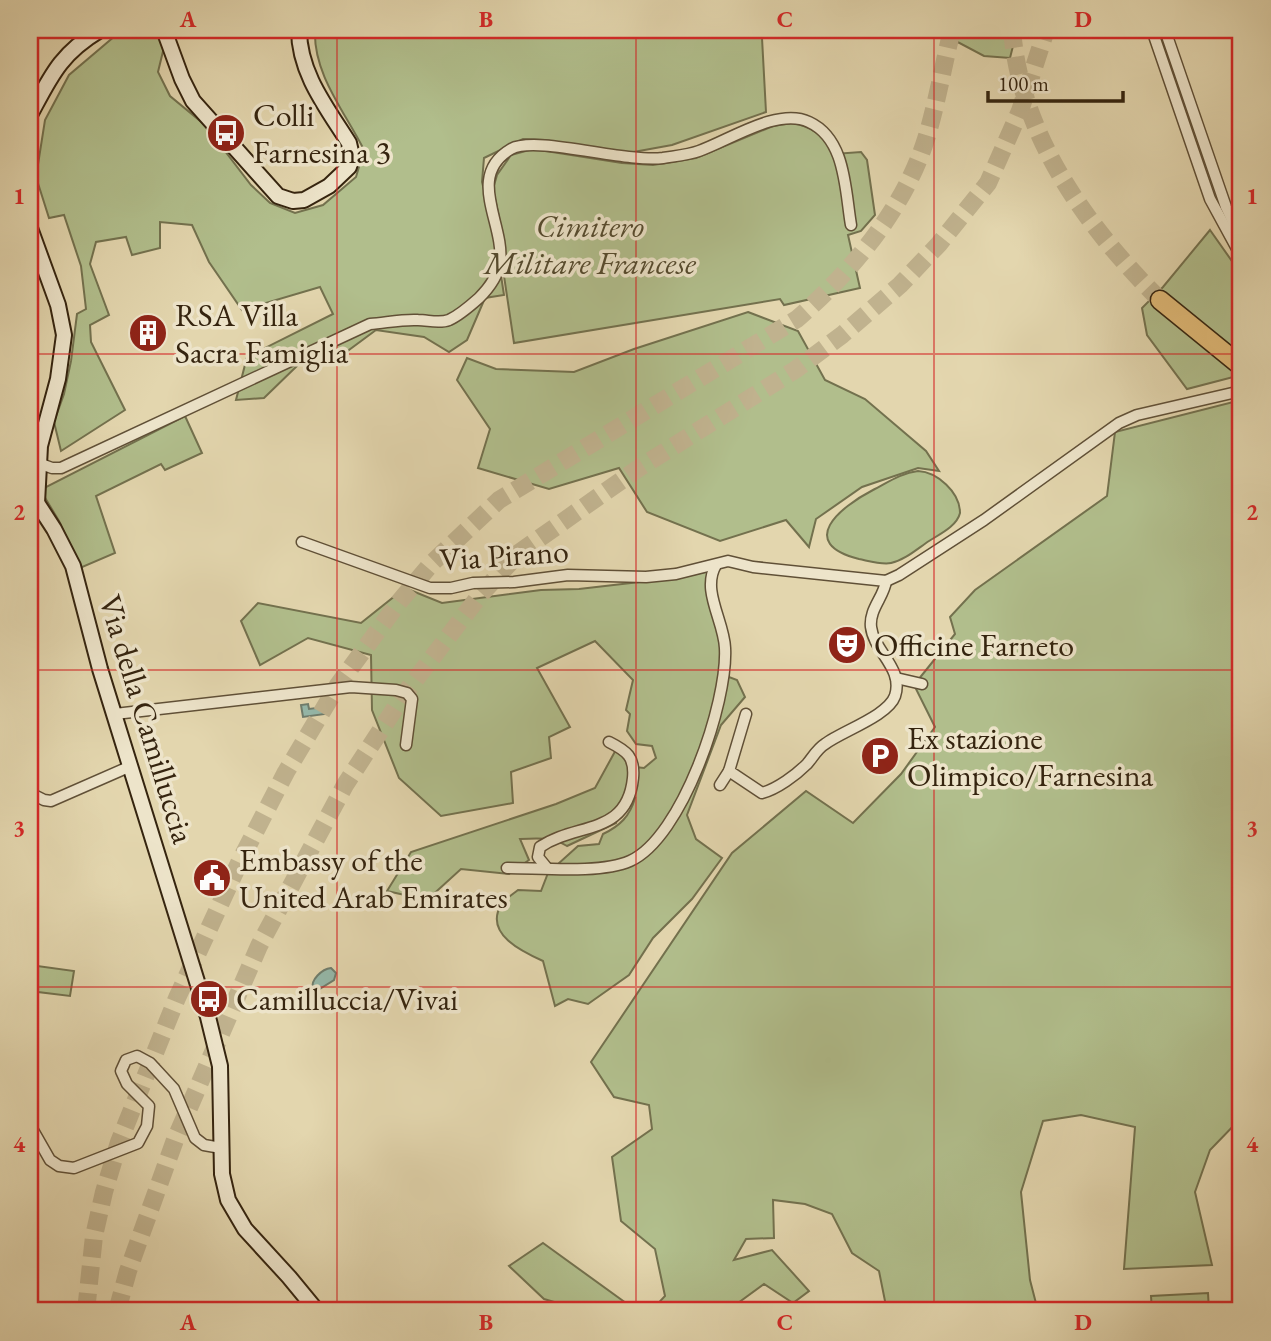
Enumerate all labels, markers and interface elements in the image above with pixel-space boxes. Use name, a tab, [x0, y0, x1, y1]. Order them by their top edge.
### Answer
text: A	[179, 4, 197, 34]
text: B	[479, 4, 493, 34]
text: C	[777, 4, 793, 34]
text: D	[1074, 4, 1092, 34]
scale bar	[988, 60, 1122, 104]
text: 100 m	[998, 70, 1049, 97]
place label: Colli Farnesina 3	[253, 94, 391, 173]
bus stop icon: Colli Farnesina 3	[205, 112, 247, 154]
text: 1	[13, 181, 25, 211]
text: 1	[1246, 181, 1258, 211]
park label: Cimitero Militare Francese	[482, 205, 697, 284]
place label: RSA Villa Sacra Famiglia	[175, 294, 348, 373]
building icon: RSA Villa Sacra Famiglia	[127, 312, 169, 354]
text: 2	[13, 497, 25, 527]
text: 2	[1246, 497, 1258, 527]
street label: Via Pirano	[438, 530, 570, 580]
street label: Via della Camilluccia	[89, 590, 205, 848]
theatre icon: Officine Farneto	[826, 624, 868, 666]
place label: Officine Farneto	[874, 624, 1074, 666]
place label: Ex stazione Olimpico/Farnesina	[907, 717, 1154, 796]
parking icon: Ex stazione Olimpico/Farnesina	[859, 735, 901, 777]
text: 3	[13, 813, 25, 843]
text: 3	[1246, 813, 1258, 843]
place label: Embassy of the United Arab Emirates	[239, 839, 508, 918]
public building icon: Embassy of the United Arab Emirates	[191, 857, 233, 899]
bus stop icon: Camilluccia/Vivai	[188, 978, 230, 1020]
place label: Camilluccia/Vivai	[236, 978, 458, 1020]
text: 4	[13, 1129, 26, 1159]
text: 4	[1246, 1129, 1259, 1159]
text: A	[179, 1307, 197, 1337]
text: B	[479, 1307, 493, 1337]
text: C	[777, 1307, 793, 1337]
text: D	[1074, 1307, 1092, 1337]

